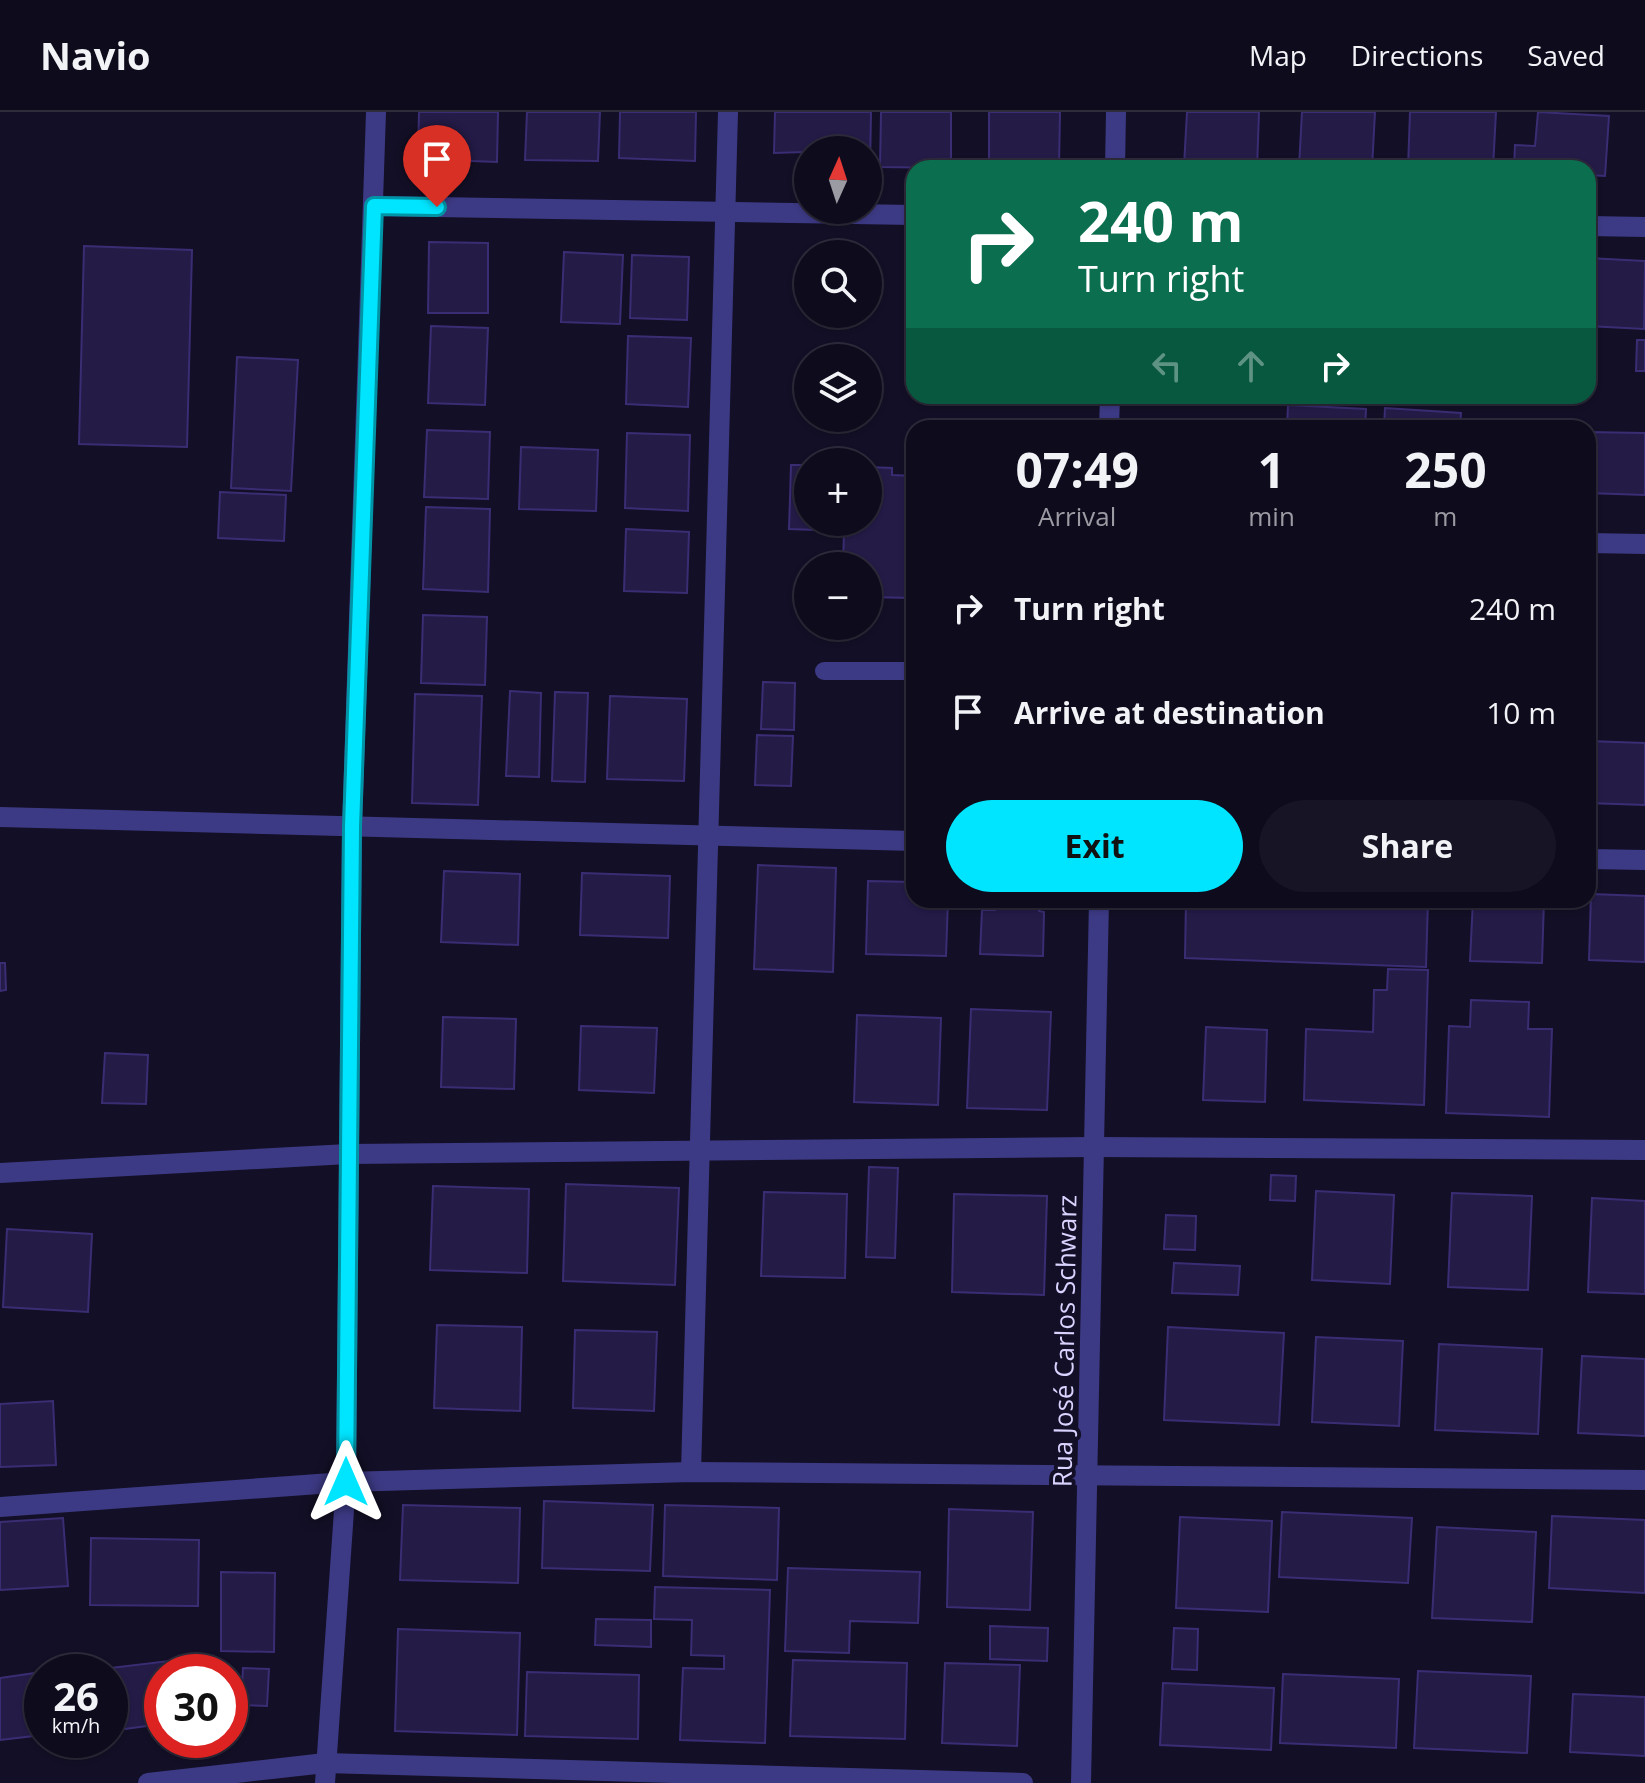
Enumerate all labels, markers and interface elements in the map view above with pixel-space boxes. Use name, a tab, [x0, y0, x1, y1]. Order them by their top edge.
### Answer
text: Navio	[40, 29, 151, 81]
text: Map	[1249, 36, 1307, 74]
text: Directions	[1351, 36, 1483, 74]
text: Saved	[1527, 36, 1605, 74]
pin	[403, 125, 471, 207]
north arrow	[794, 136, 882, 224]
map controls	[794, 136, 882, 640]
icon: arrive	[415, 137, 459, 181]
text: 240 m	[1078, 182, 1244, 258]
icon: right	[946, 192, 1050, 296]
button: search	[794, 240, 882, 328]
text: Turn right	[1078, 254, 1244, 303]
button: layers	[794, 344, 882, 432]
icon: left	[1145, 344, 1189, 388]
icon: ahead	[1229, 344, 1273, 388]
icon: right	[1313, 344, 1357, 388]
text: 07:49	[1015, 437, 1139, 502]
text: 1	[1258, 437, 1285, 502]
text: 250	[1404, 437, 1487, 502]
button: +	[794, 448, 882, 536]
text: Arrival	[1038, 498, 1116, 534]
text: min	[1248, 498, 1295, 534]
text: m	[1433, 498, 1457, 534]
button: −	[794, 552, 882, 640]
icon: right	[946, 586, 990, 630]
text: Turn right	[1014, 588, 1165, 629]
text: 240 m	[1469, 588, 1556, 629]
icon: arrive	[946, 690, 990, 734]
text: Arrive at destination	[1014, 692, 1325, 733]
text: 10 m	[1486, 692, 1556, 733]
button: Exit	[946, 800, 1243, 892]
button: Share	[1259, 800, 1556, 892]
street label: Rua José Carlos Schwarz	[1043, 1194, 1085, 1488]
position arrow	[304, 1440, 388, 1524]
speed limit sign: 30	[144, 1654, 248, 1758]
text: 26	[53, 1668, 99, 1723]
text: km/h	[52, 1712, 100, 1739]

